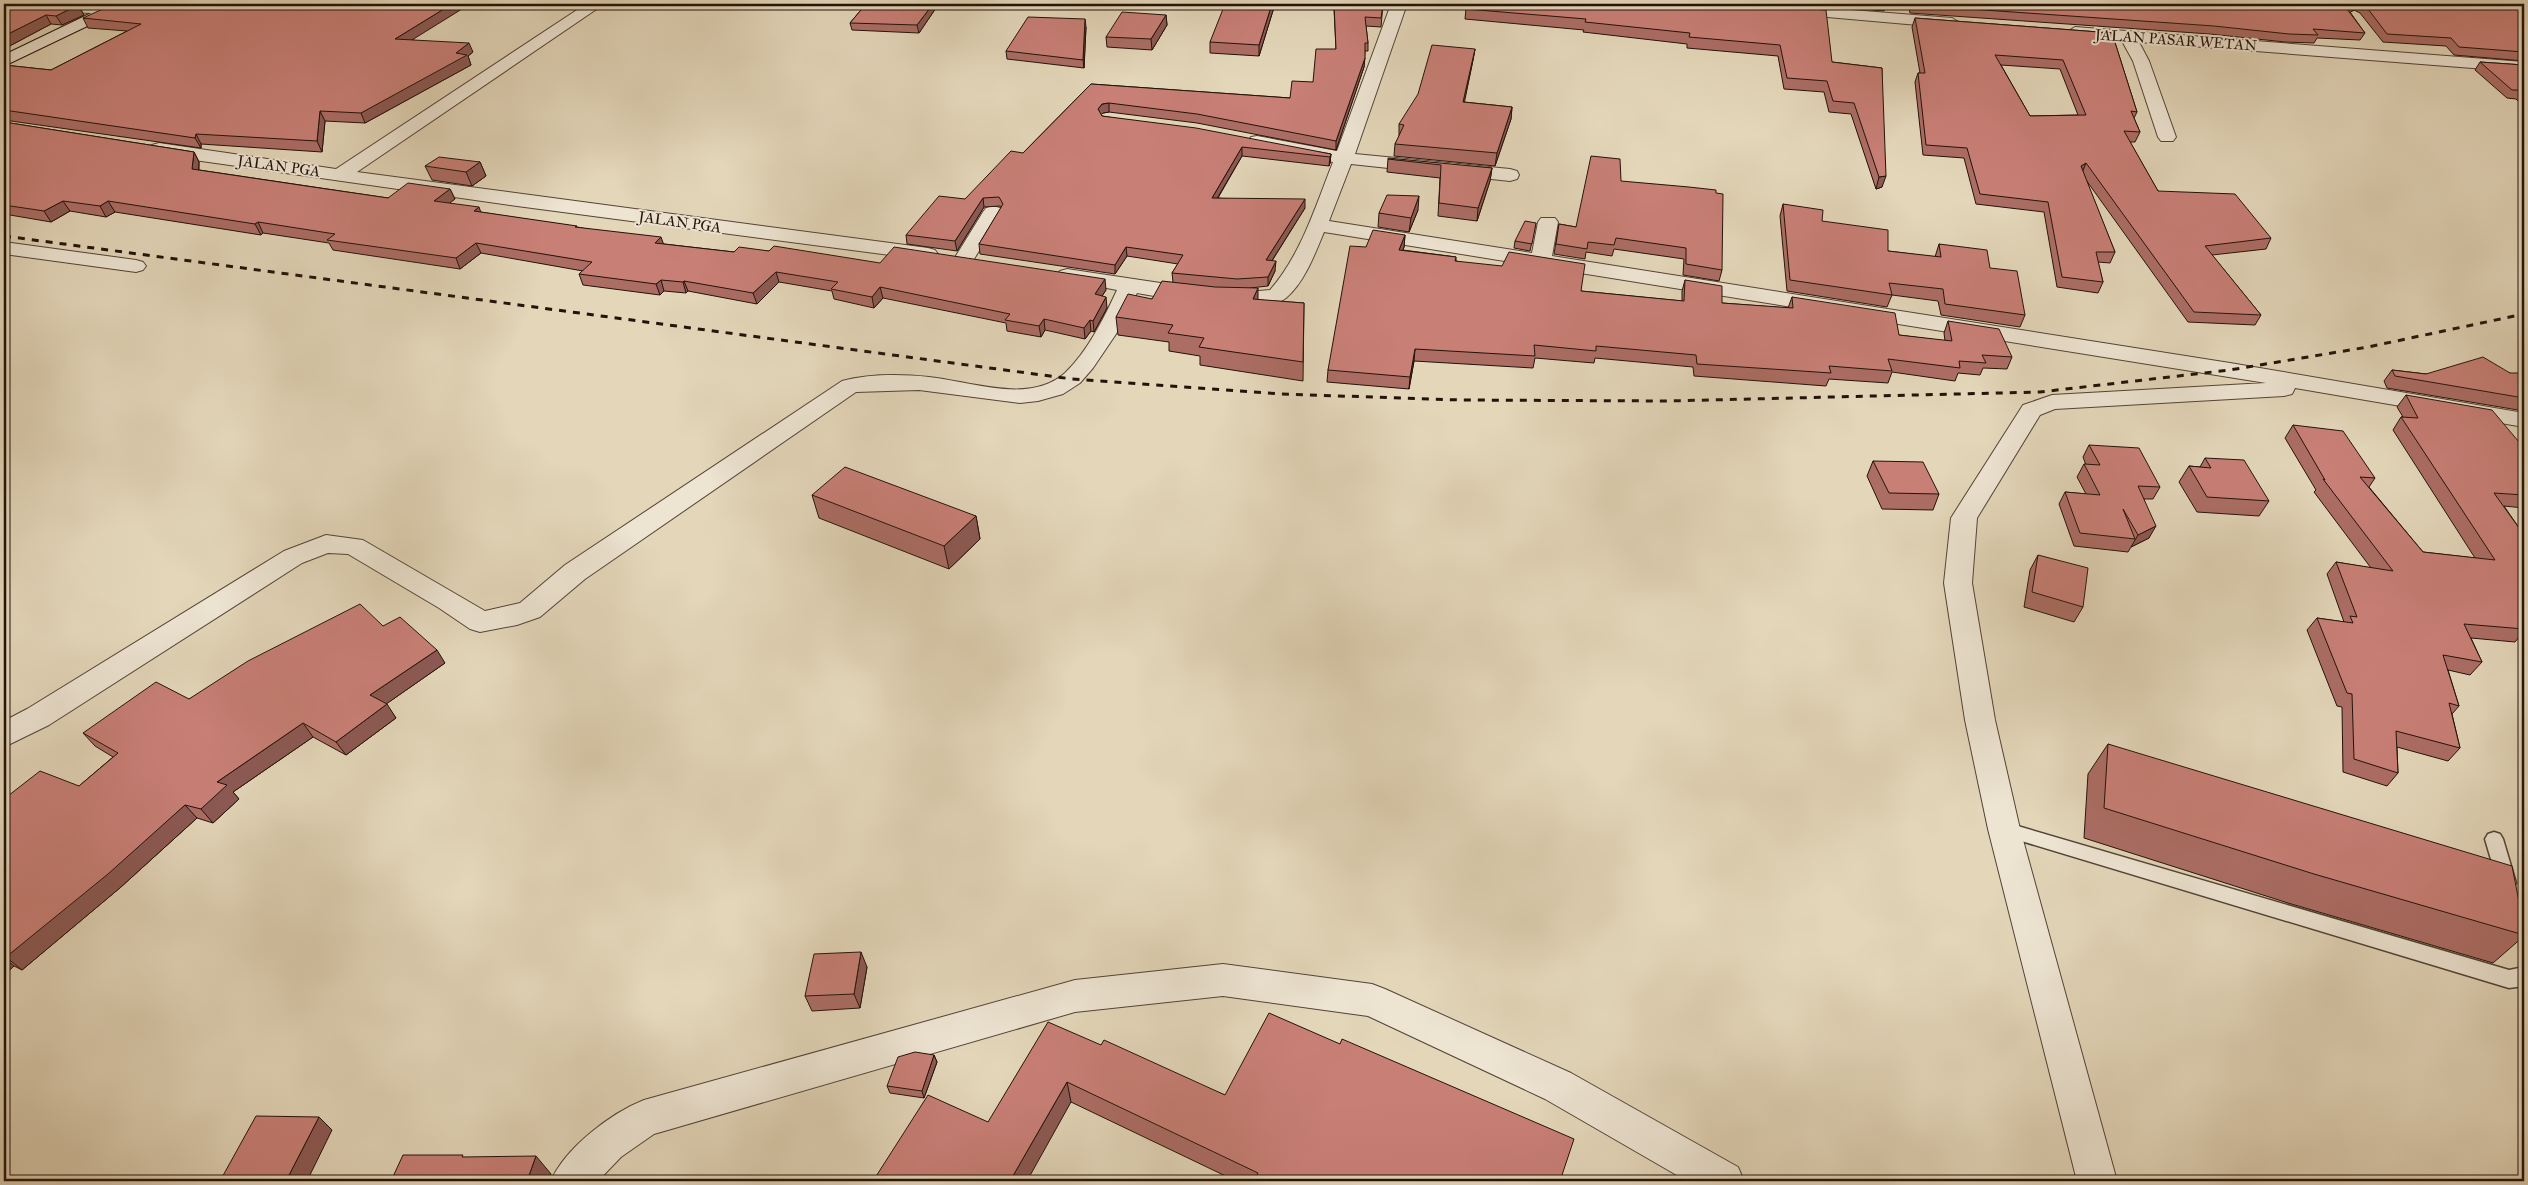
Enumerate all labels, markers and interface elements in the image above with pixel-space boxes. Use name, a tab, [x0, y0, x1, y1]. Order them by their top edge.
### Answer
street label: JALAN PASAR WETAN	[2092, 25, 2258, 56]
street label: JALAN PGA	[234, 151, 321, 182]
street label: JALAN PGA	[635, 207, 722, 238]

